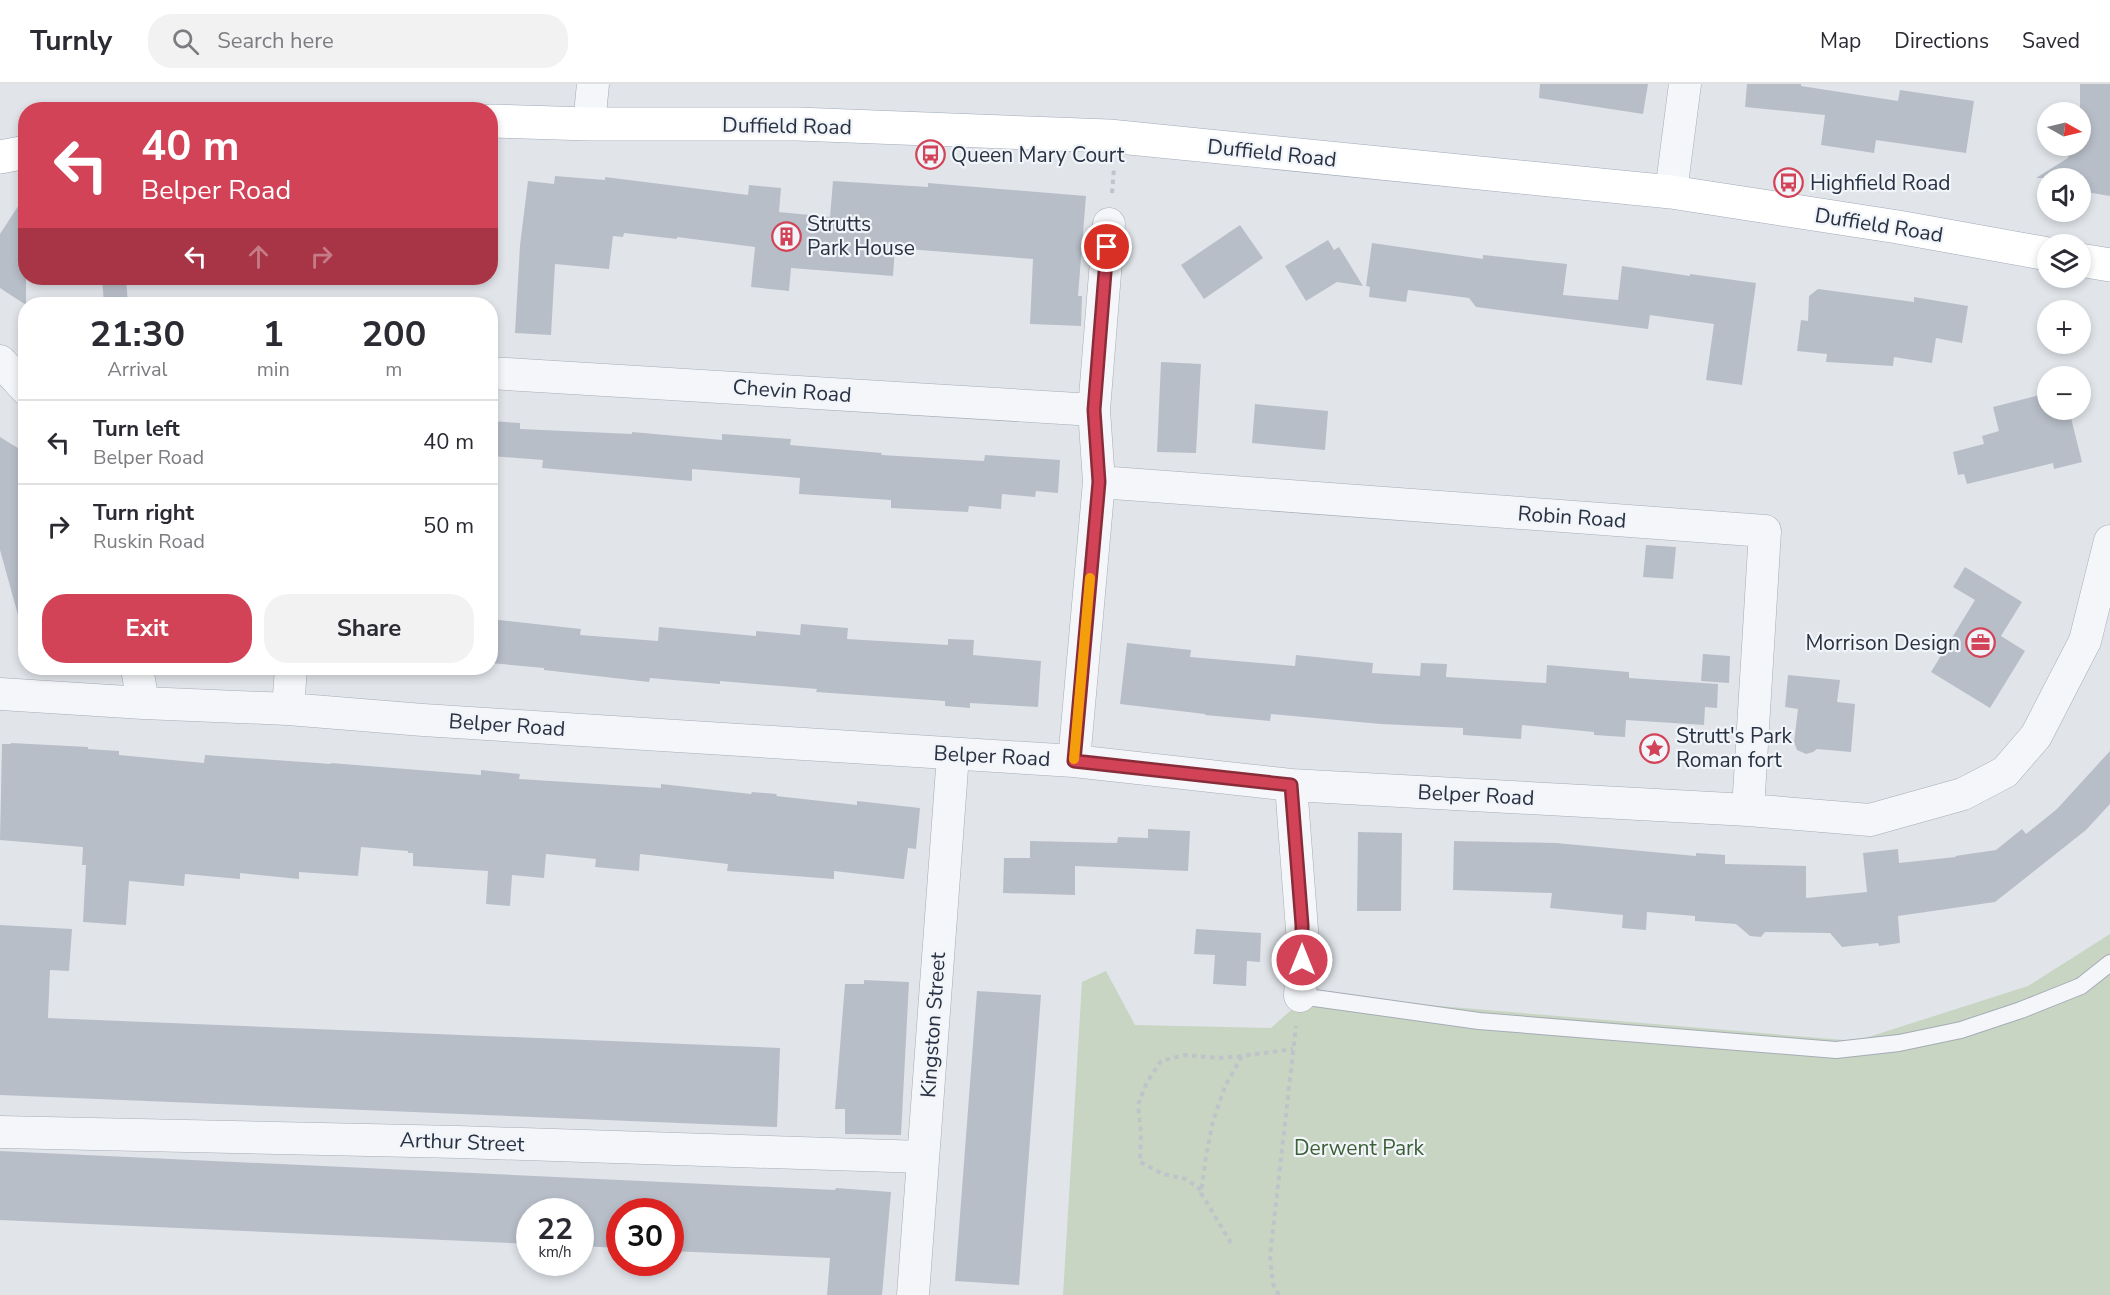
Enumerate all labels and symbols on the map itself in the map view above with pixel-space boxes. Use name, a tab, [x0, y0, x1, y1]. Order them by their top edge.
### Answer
north arrow	[2037, 102, 2091, 156]
street label: Duffield Road	[722, 111, 852, 141]
street label: Duffield Road	[1206, 132, 1338, 174]
bus stop icon: Queen Mary Court	[914, 139, 946, 171]
place label: Queen Mary Court	[951, 141, 1125, 169]
bus stop icon: Highfield Road	[1773, 167, 1805, 199]
place label: Highfield Road	[1810, 169, 1951, 197]
street label: Duffield Road	[1813, 201, 1945, 249]
place label: Strutts Park House	[807, 210, 915, 262]
building icon: Strutts Park House	[770, 220, 802, 252]
pin	[1081, 221, 1132, 272]
street label: Chevin Road	[732, 373, 852, 409]
street label: Robin Road	[1517, 499, 1627, 535]
office icon: Morrison Design	[1965, 627, 1997, 659]
place label: Morrison Design	[1805, 629, 1960, 657]
street label: Belper Road	[448, 707, 566, 743]
place label: Strutt's Park Roman fort	[1676, 722, 1793, 774]
place icon: Strutt's Park Roman fort	[1639, 732, 1671, 764]
street label: Belper Road	[933, 739, 1051, 773]
street label: Belper Road	[1417, 778, 1535, 812]
position arrow	[1270, 928, 1334, 992]
street label: Kingston Street	[914, 951, 952, 1099]
street label: Arthur Street	[399, 1126, 525, 1158]
park label: Derwent Park	[1294, 1134, 1425, 1162]
speed limit sign: 30	[606, 1198, 684, 1276]

